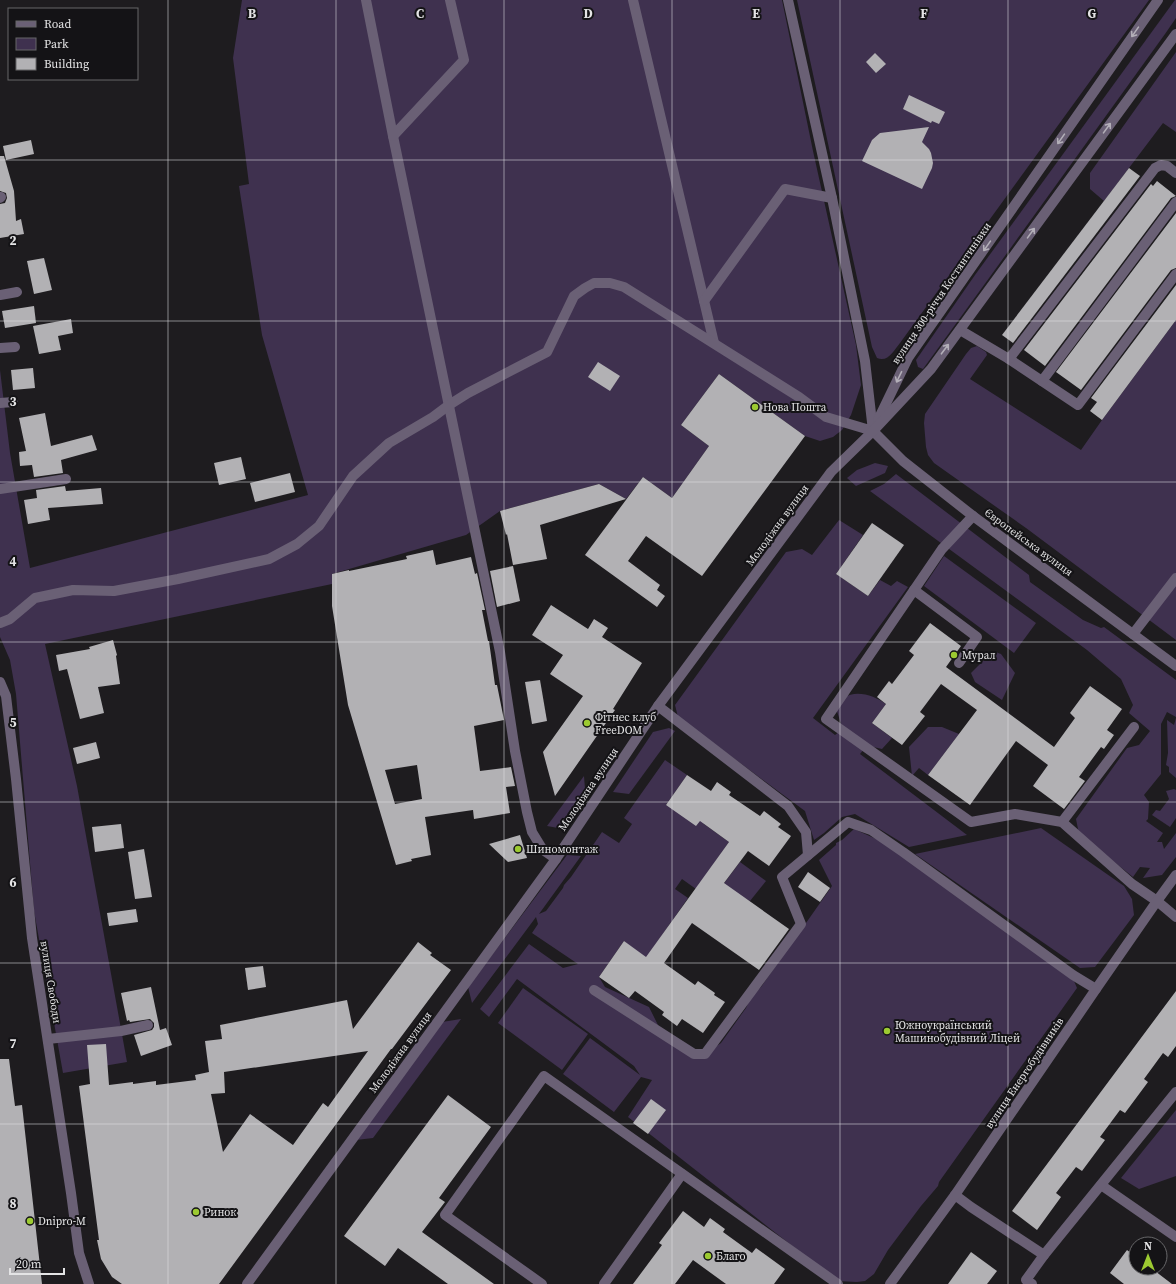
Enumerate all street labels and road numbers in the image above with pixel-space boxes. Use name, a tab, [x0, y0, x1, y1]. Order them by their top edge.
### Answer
street label: вулиця 300-річчя Костянтинівки	[888, 219, 995, 367]
street label: Молодіжна вулиця	[743, 481, 812, 569]
street label: Європейська вулиця	[981, 505, 1076, 580]
street label: Молодіжна вулиця	[555, 745, 622, 834]
street label: вулиця Свободи	[37, 940, 64, 1024]
street label: Молодіжна вулиця	[366, 1008, 435, 1096]
street label: вулиця Енергобудівників	[982, 1014, 1067, 1132]

